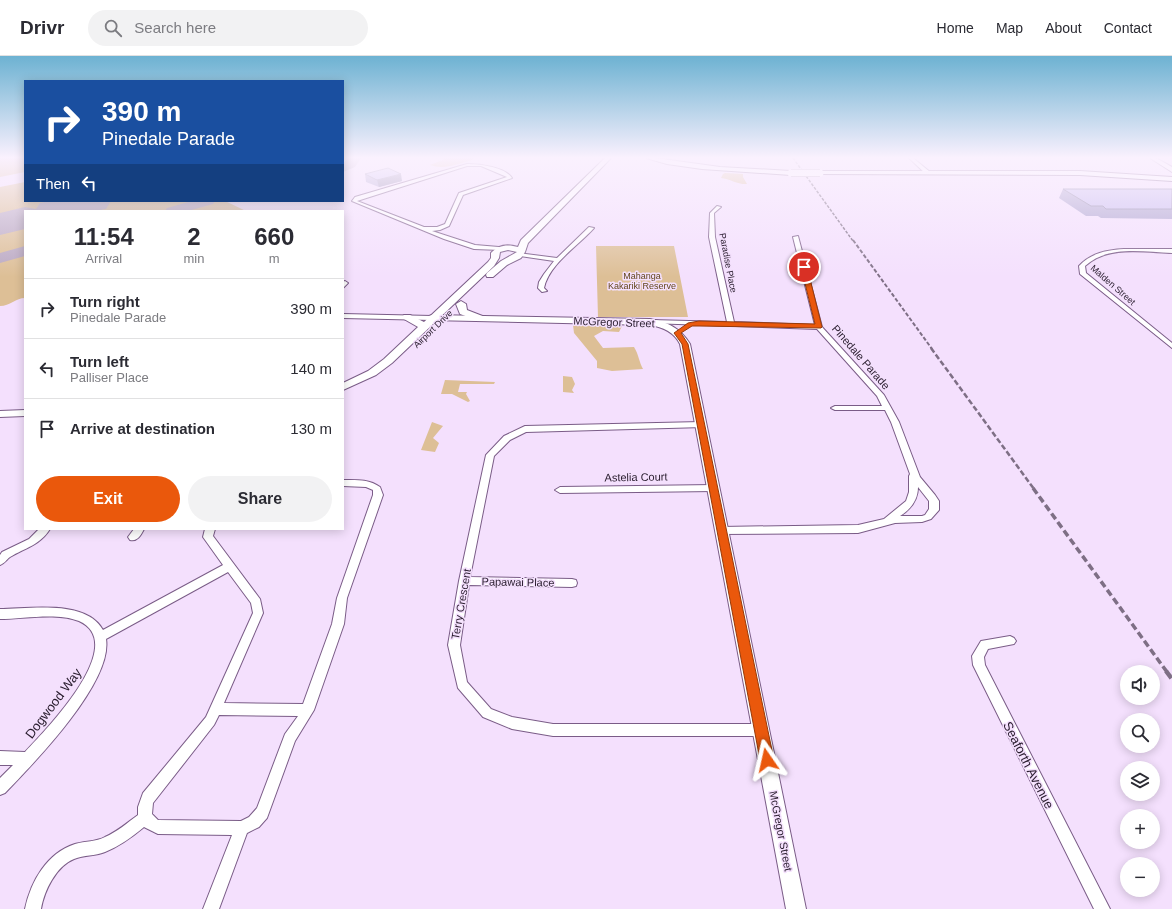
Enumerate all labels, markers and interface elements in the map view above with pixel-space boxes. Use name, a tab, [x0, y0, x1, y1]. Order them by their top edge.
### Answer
search box	[88, 10, 368, 46]
text: Drivr	[20, 17, 64, 38]
icon: search	[102, 17, 124, 39]
text: Search here	[134, 19, 216, 36]
text: Home	[937, 20, 974, 36]
text: Map	[996, 20, 1023, 36]
text: About	[1045, 20, 1082, 36]
text: Contact	[1104, 20, 1152, 36]
icon: right	[36, 96, 88, 148]
text: 390 m	[102, 96, 181, 127]
text: Pinedale Parade	[102, 129, 235, 149]
icon: left	[78, 172, 100, 194]
text: Then	[36, 175, 70, 192]
text: 11:54	[74, 223, 134, 250]
text: 2	[187, 223, 201, 250]
text: 660	[254, 223, 294, 250]
street label: Paradise Place	[717, 232, 739, 294]
pin	[787, 250, 821, 284]
text: Arrival	[85, 251, 122, 266]
text: min	[184, 251, 204, 266]
text: m	[269, 251, 280, 266]
icon: arrive	[793, 256, 815, 278]
street label: Malden Street	[1089, 263, 1138, 307]
park label: Mahanga Kakariki Reserve	[608, 271, 676, 291]
text: Turn right	[70, 293, 140, 310]
icon: right	[36, 298, 58, 320]
text: 390 m	[290, 300, 332, 317]
street label: Airport Drive	[412, 308, 454, 350]
text: Pinedale Parade	[70, 310, 166, 325]
street label: McGregor Street	[573, 315, 655, 329]
street label: Pinedale Parade	[830, 322, 892, 392]
text: Turn left	[70, 353, 129, 370]
icon: left	[36, 358, 58, 380]
text: 140 m	[290, 360, 332, 377]
text: Palliser Place	[70, 370, 149, 385]
icon: arrive	[36, 418, 58, 440]
text: Arrive at destination	[70, 420, 215, 437]
text: 130 m	[290, 420, 332, 437]
street label: Astelia Court	[604, 470, 668, 484]
button: Exit	[36, 476, 180, 522]
button: Share	[188, 476, 332, 522]
street label: Terry Crescent	[449, 568, 473, 640]
street label: Papawai Place	[482, 575, 554, 589]
street label: Dogwood Way	[22, 665, 85, 741]
map controls	[1120, 665, 1160, 897]
button: sound	[1120, 665, 1160, 705]
button: search	[1120, 713, 1160, 753]
street label: Seaforth Avenue	[1000, 719, 1057, 811]
position arrow	[746, 739, 788, 781]
button: layers	[1120, 761, 1160, 801]
street label: McGregor Street	[767, 790, 795, 872]
button: +	[1120, 809, 1160, 849]
button: −	[1120, 857, 1160, 897]

